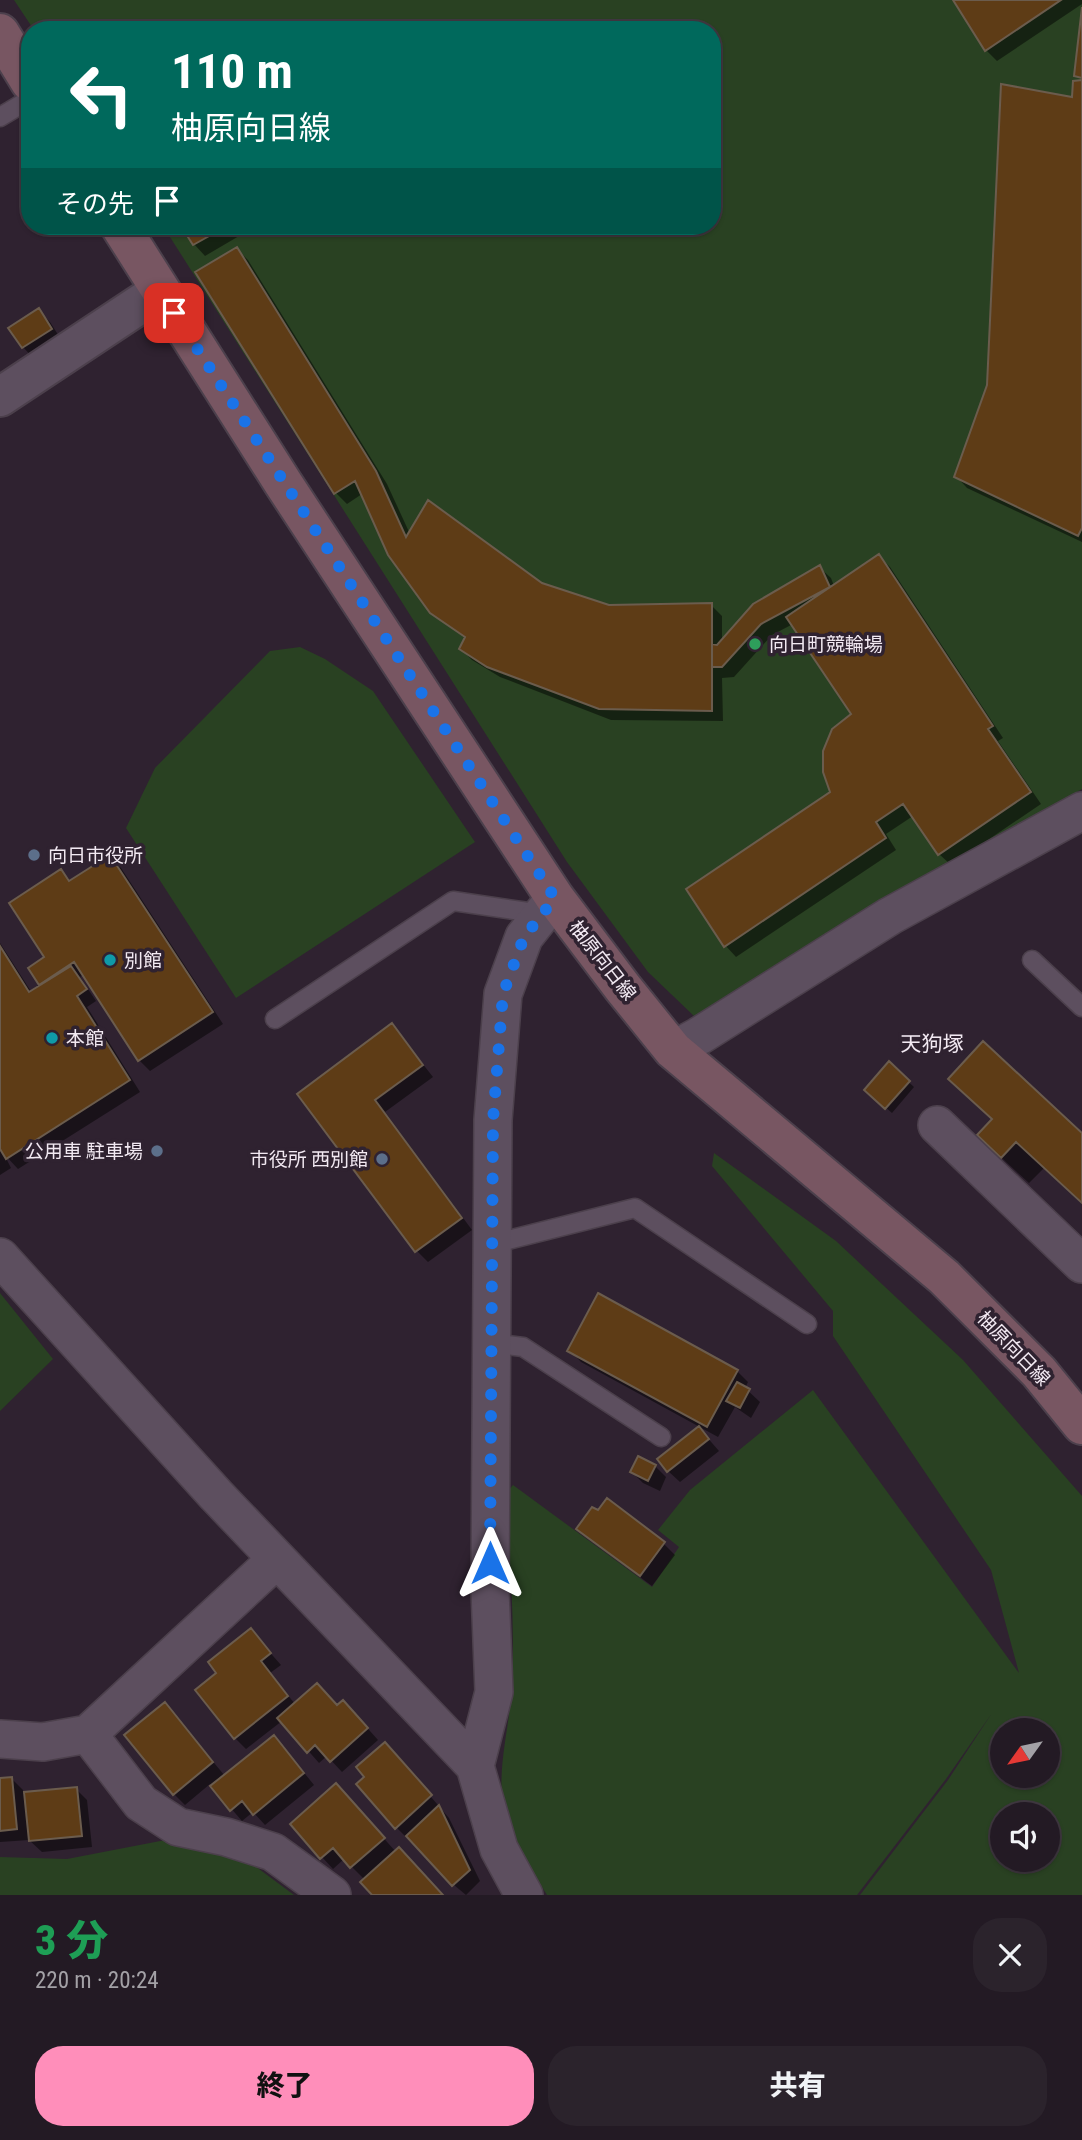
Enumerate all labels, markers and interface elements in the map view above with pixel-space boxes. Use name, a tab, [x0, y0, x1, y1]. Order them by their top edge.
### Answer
text: 110 m	[171, 43, 293, 100]
icon: left	[56, 49, 147, 140]
text: 柚原向日線	[171, 109, 331, 147]
icon: arrive	[148, 182, 186, 220]
text: その先	[56, 189, 134, 219]
pin	[144, 283, 204, 343]
icon: arrive	[155, 294, 193, 332]
place label: 向日町競輪場	[769, 633, 883, 656]
marker: 向日町競輪場	[747, 636, 763, 652]
place label: 向日市役所	[48, 844, 143, 867]
marker: 向日市役所	[26, 847, 42, 863]
street label: 柚原向日線	[564, 916, 641, 1005]
place label: 別館	[124, 949, 162, 972]
marker: 別館	[102, 952, 118, 968]
place label: 本館	[66, 1027, 104, 1050]
marker: 本館	[44, 1030, 60, 1046]
district label: 天狗塚	[901, 1032, 964, 1056]
place label: 公用車 駐車場	[25, 1140, 143, 1163]
marker: 公用車 駐車場	[149, 1143, 165, 1159]
place label: 市役所 西別館	[250, 1148, 368, 1171]
marker: 市役所 西別館	[374, 1151, 390, 1167]
street label: 柚原向日線	[972, 1306, 1055, 1391]
position arrow	[453, 1526, 527, 1600]
north arrow	[990, 1718, 1060, 1788]
map controls	[990, 1718, 1060, 1872]
button: sound	[990, 1802, 1060, 1872]
text: 3 分	[35, 1916, 108, 1965]
button: close	[973, 1918, 1047, 1992]
text: 220 m · 20:24	[35, 1967, 159, 1994]
button: 終了	[35, 2046, 534, 2126]
button: 共有	[548, 2046, 1047, 2126]

